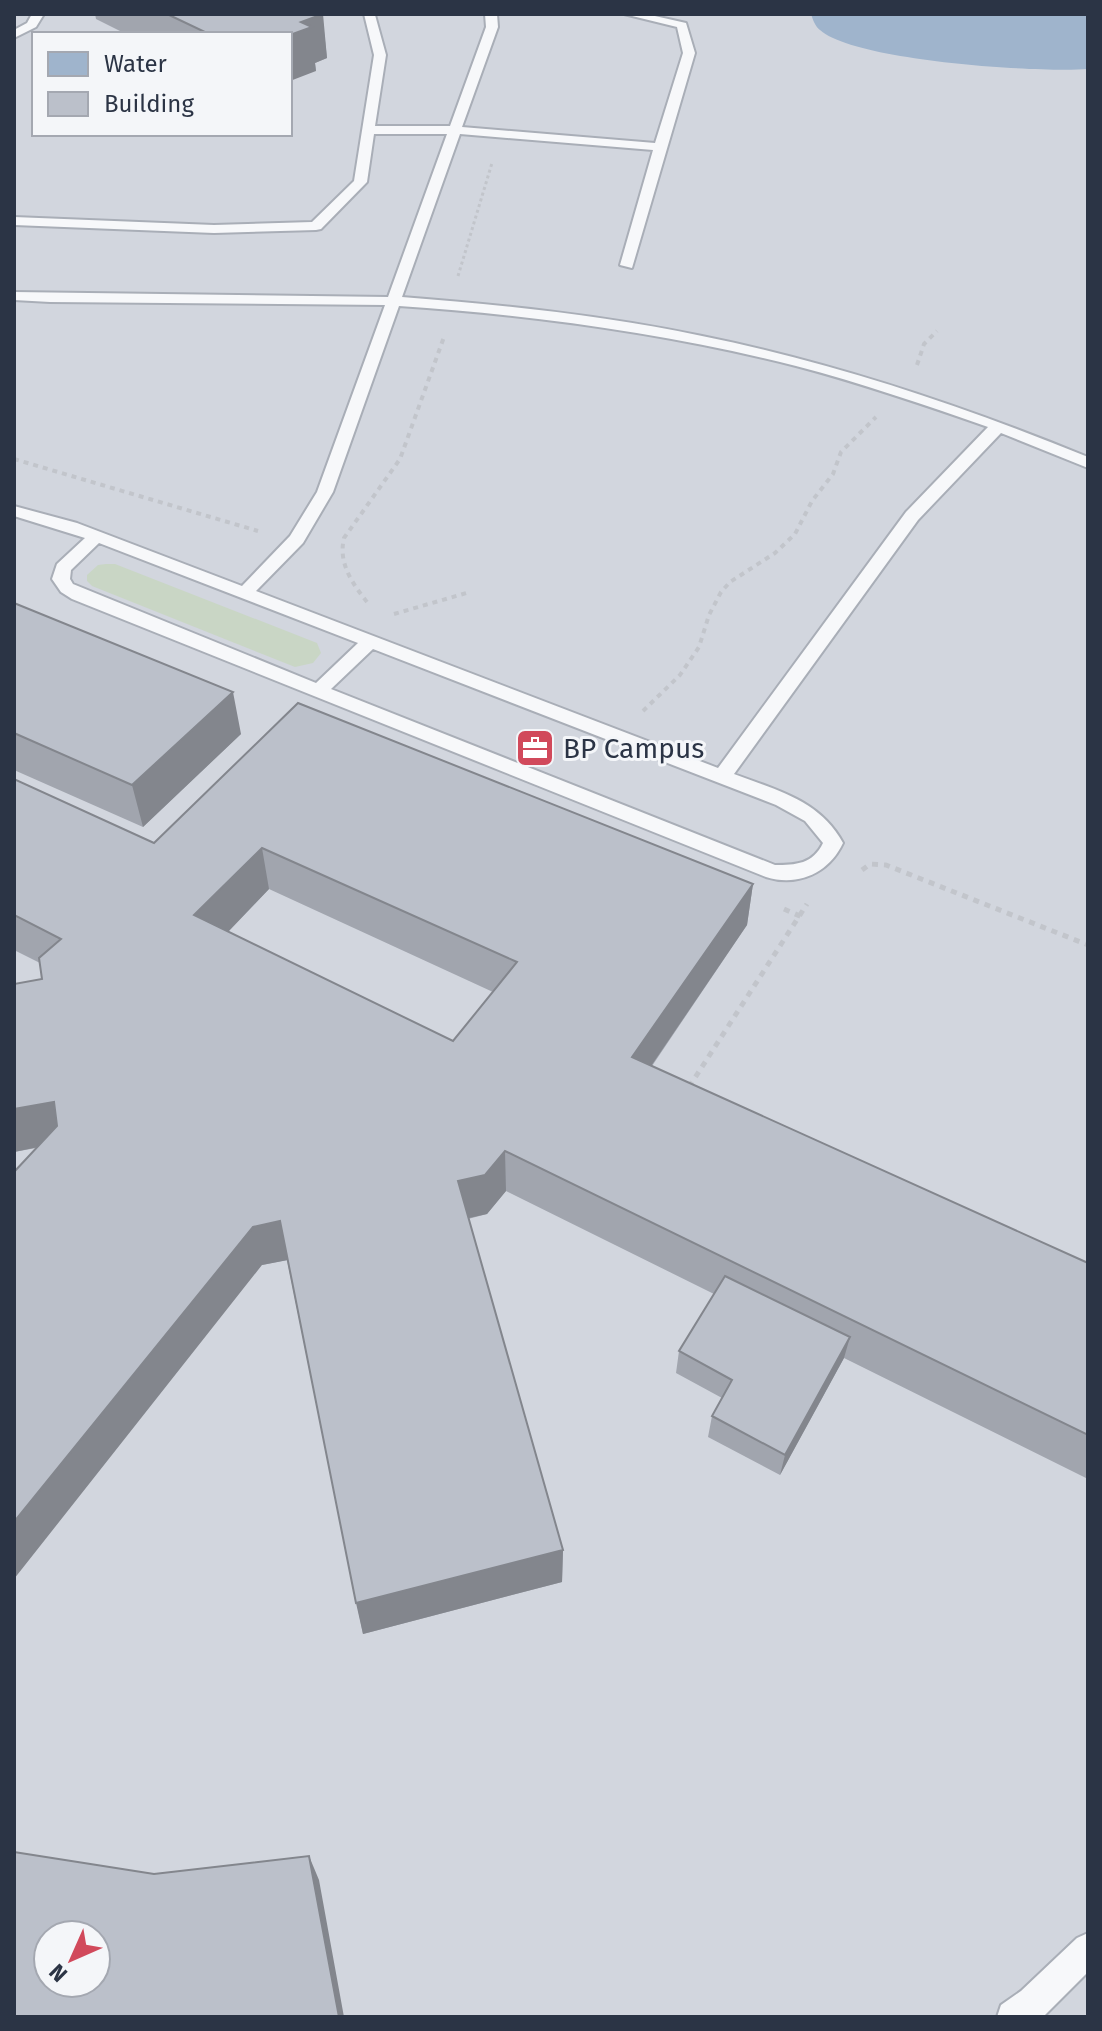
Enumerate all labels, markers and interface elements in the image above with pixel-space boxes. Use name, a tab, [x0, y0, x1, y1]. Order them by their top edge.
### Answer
legend	[32, 32, 292, 136]
text: Water	[104, 50, 168, 78]
text: Building	[104, 90, 194, 118]
office icon: BP Campus	[514, 727, 556, 769]
place label: BP Campus	[563, 732, 704, 765]
north arrow	[32, 1919, 112, 1999]
text: N	[44, 1958, 73, 1987]

